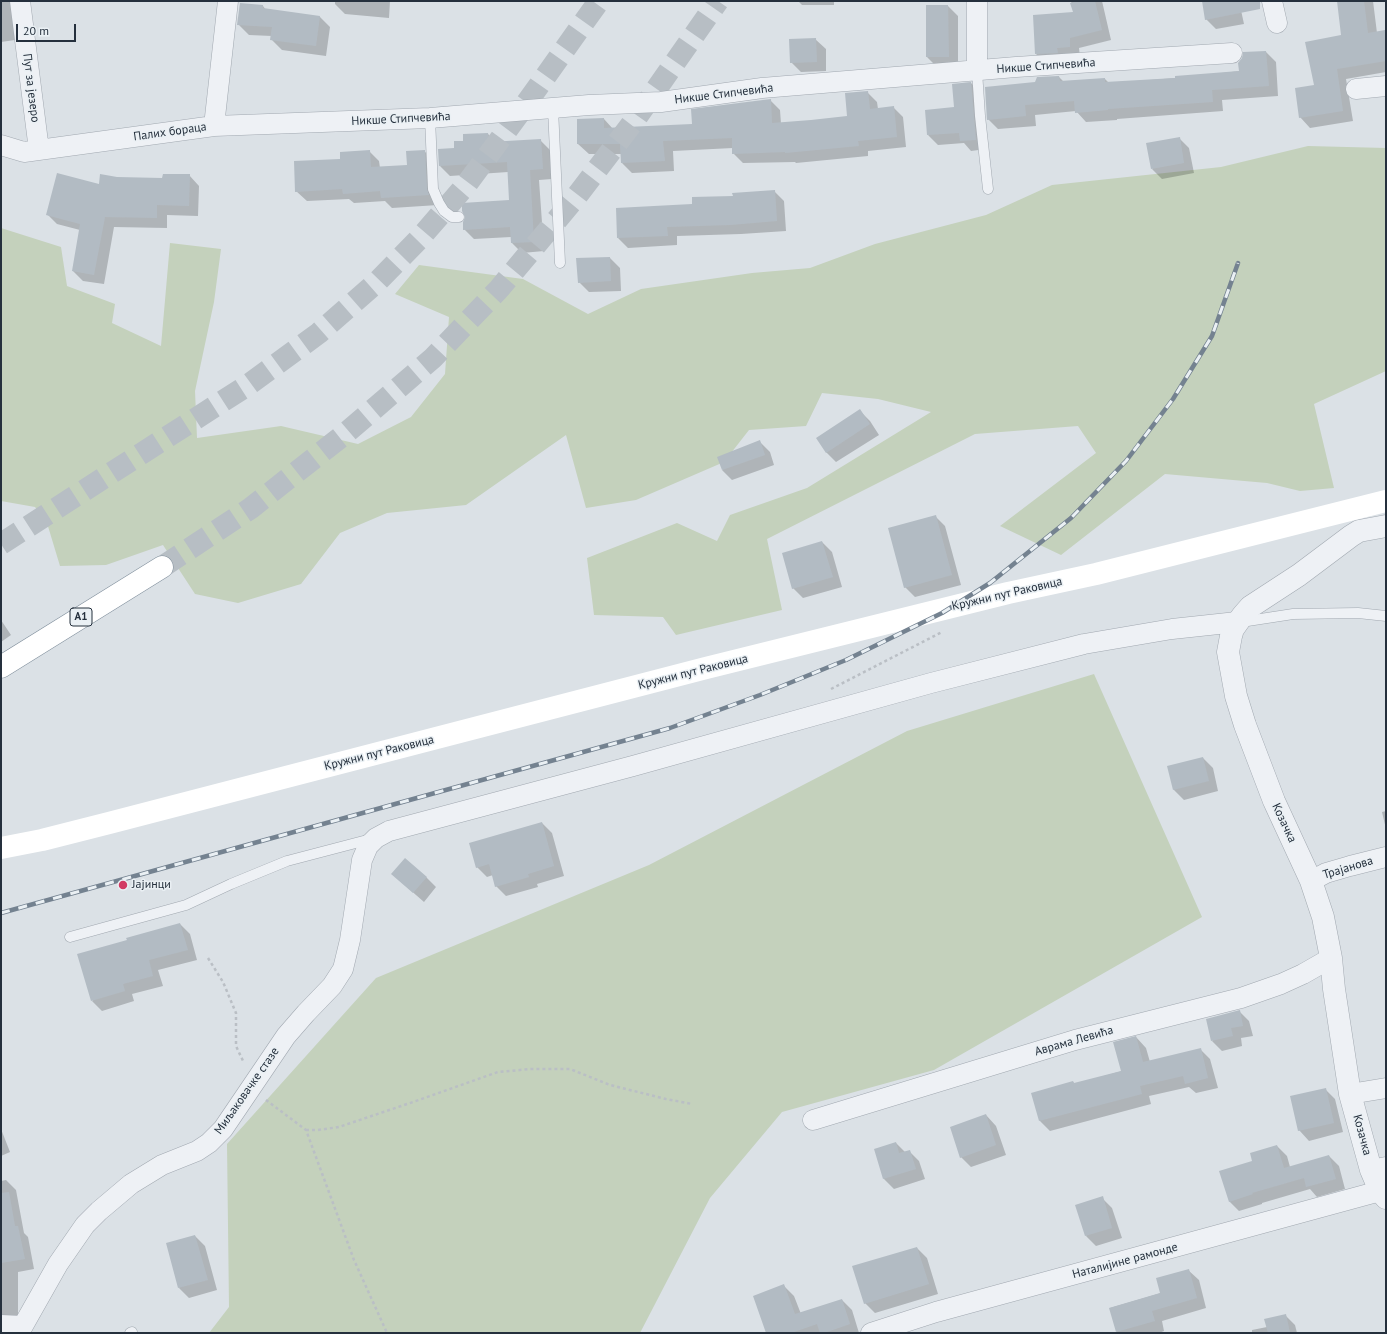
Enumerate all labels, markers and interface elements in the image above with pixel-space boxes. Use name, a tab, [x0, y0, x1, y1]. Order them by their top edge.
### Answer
scale bar	[18, 16, 78, 42]
text: 20 m	[23, 23, 49, 38]
street label: Пут за језеро	[20, 53, 42, 123]
street label: Никше Стипчевића	[996, 55, 1096, 77]
street label: Никше Стипчевића	[674, 81, 774, 107]
street label: Никше Стипчевића	[351, 109, 451, 129]
street label: Палих бораца	[133, 120, 207, 144]
street label: Кружни пут Раковица	[950, 574, 1064, 614]
road number: A1	[70, 608, 92, 626]
street label: Кружни пут Раковица	[637, 651, 749, 693]
street label: Кружни пут Раковица	[323, 732, 435, 774]
street label: Козачка	[1269, 801, 1299, 845]
street label: Трајанова	[1321, 854, 1375, 882]
place label: Јајинци	[132, 878, 171, 892]
marker: Јајинци	[117, 879, 129, 891]
street label: Аврама Левића	[1033, 1023, 1115, 1059]
street label: Миљаковачке стазе	[212, 1045, 282, 1137]
street label: Козачка	[1350, 1113, 1374, 1157]
street label: Наталијине рамонде	[1071, 1240, 1179, 1282]

